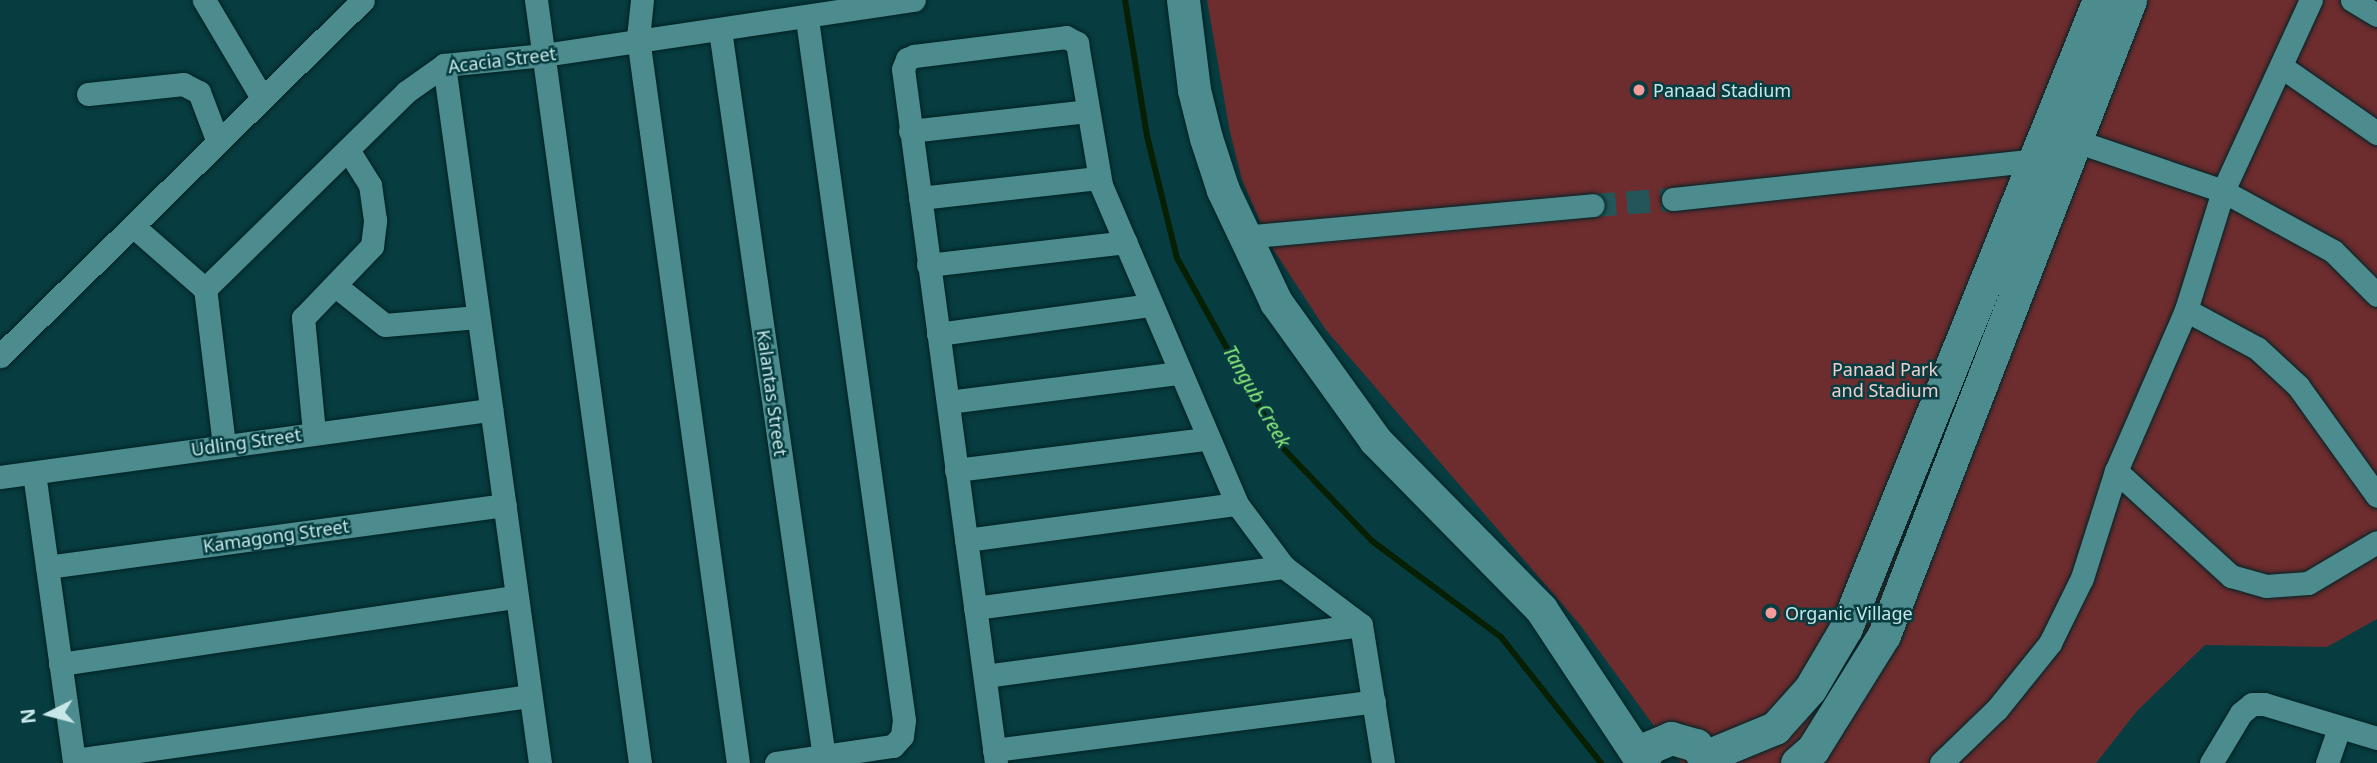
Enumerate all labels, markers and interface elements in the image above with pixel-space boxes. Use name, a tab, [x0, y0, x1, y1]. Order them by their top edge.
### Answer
street label: Acacia Street	[447, 43, 557, 77]
place label: Panaad Stadium	[1653, 79, 1791, 101]
marker: Panaad Stadium	[1631, 82, 1647, 98]
street label: Kalantas Street	[752, 328, 792, 458]
water label: Tangub Creek	[1218, 342, 1294, 452]
park label: Panaad Park and Stadium	[1831, 359, 1939, 402]
street label: Udling Street	[190, 424, 302, 460]
street label: Kamagong Street	[202, 515, 350, 557]
place label: Organic Village	[1785, 602, 1913, 624]
marker: Organic Village	[1763, 605, 1779, 621]
north arrow	[14, 679, 84, 749]
text: N	[14, 707, 42, 725]

